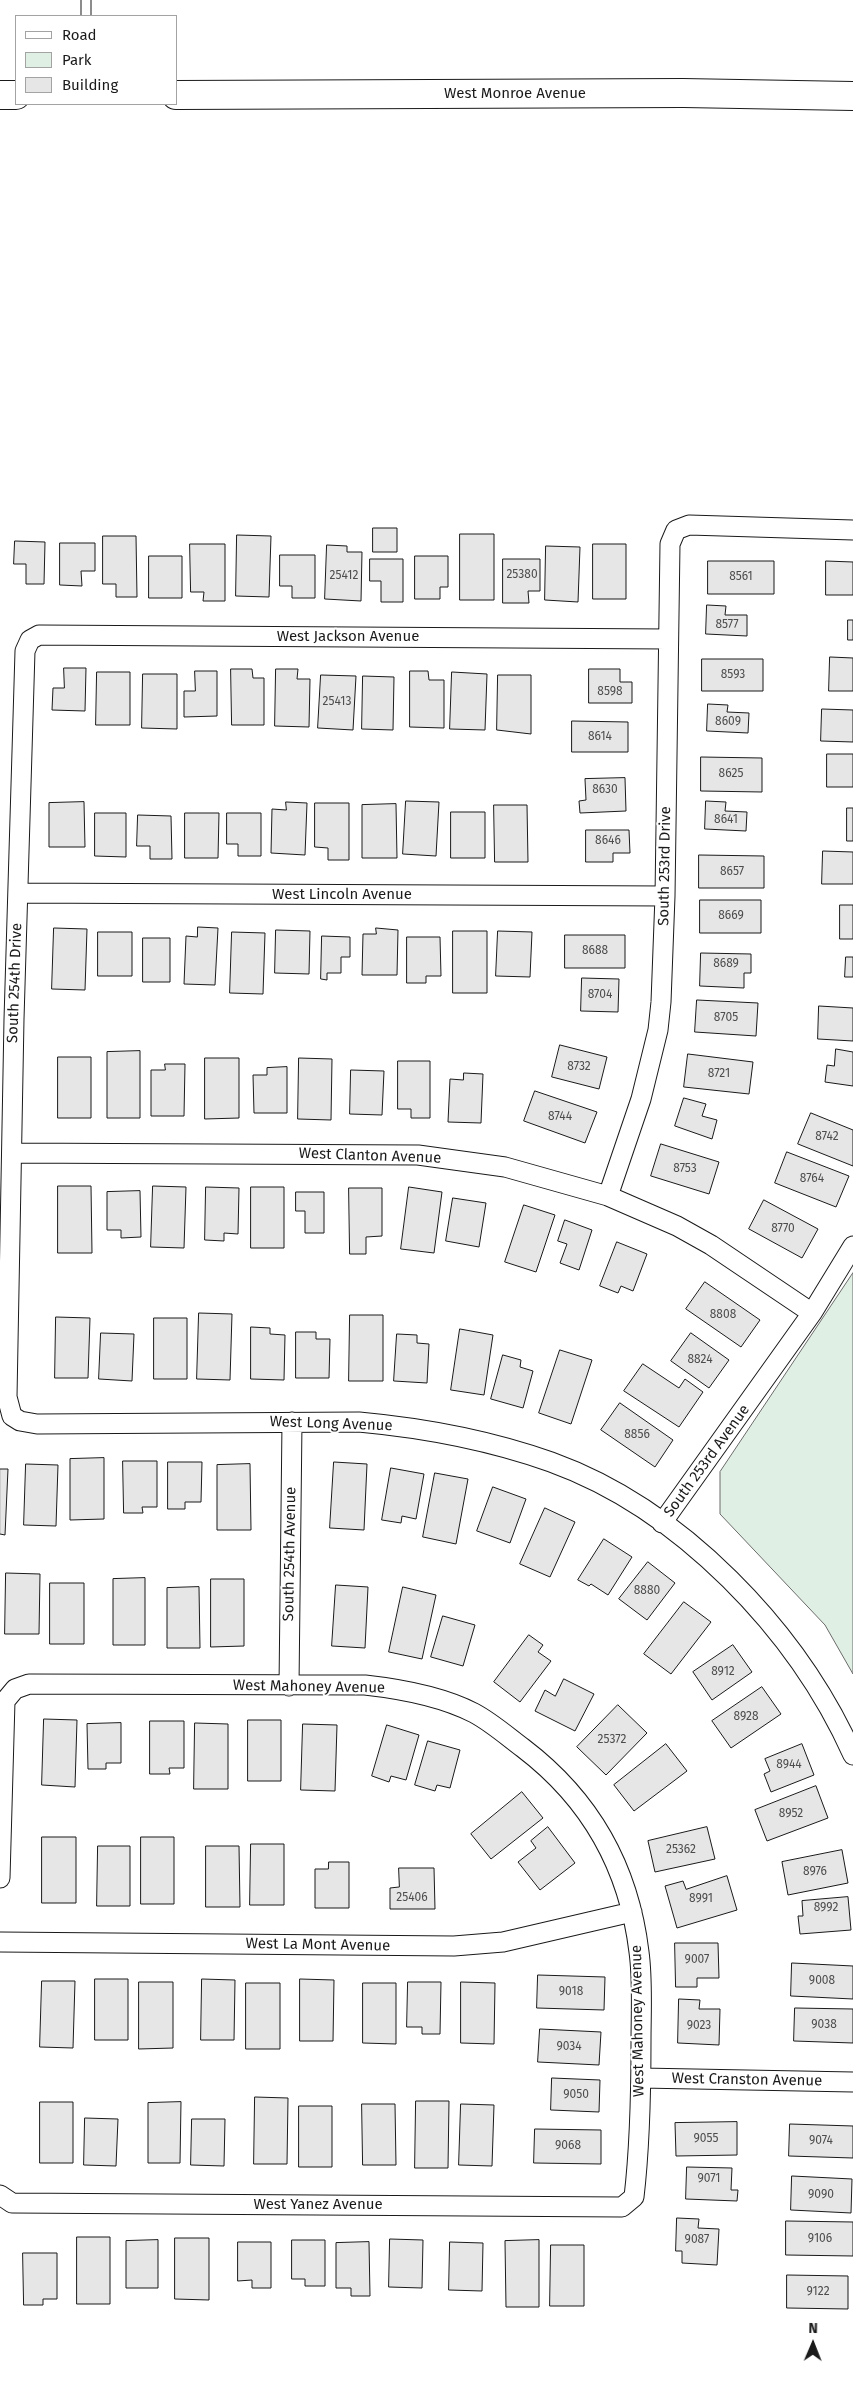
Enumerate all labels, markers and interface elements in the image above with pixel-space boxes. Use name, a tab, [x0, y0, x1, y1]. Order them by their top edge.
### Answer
legend	[15, 15, 178, 105]
text: Road	[62, 26, 97, 44]
text: Park	[62, 51, 92, 69]
text: Building	[62, 76, 118, 94]
street label: West Monroe Avenue	[444, 85, 586, 103]
house number: 25380	[506, 568, 538, 582]
house number: 25412	[330, 569, 358, 583]
house number: 8561	[729, 570, 753, 584]
house number: 8577	[716, 618, 738, 632]
street label: West Jackson Avenue	[277, 628, 419, 646]
house number: 8593	[721, 668, 745, 682]
house number: 8598	[597, 685, 623, 699]
house number: 25413	[323, 695, 351, 709]
house number: 8609	[715, 715, 741, 729]
house number: 8614	[588, 730, 612, 744]
house number: 8625	[719, 767, 743, 781]
house number: 8630	[592, 783, 618, 797]
street label: South 253rd Drive	[655, 806, 675, 926]
house number: 8641	[714, 813, 738, 827]
house number: 8646	[595, 834, 621, 848]
house number: 8657	[720, 865, 744, 879]
street label: West Lincoln Avenue	[272, 886, 412, 904]
house number: 8669	[718, 909, 744, 923]
street label: South 254th Drive	[4, 923, 26, 1043]
house number: 8688	[582, 944, 608, 958]
house number: 8689	[713, 957, 739, 971]
house number: 8704	[588, 988, 612, 1002]
house number: 8705	[714, 1011, 738, 1025]
house number: 8732	[567, 1060, 591, 1074]
house number: 8721	[708, 1067, 730, 1081]
house number: 8744	[548, 1110, 572, 1124]
house number: 8742	[815, 1130, 839, 1144]
street label: West Clanton Avenue	[298, 1145, 442, 1167]
house number: 8753	[673, 1162, 697, 1176]
house number: 8764	[800, 1172, 824, 1186]
house number: 8770	[771, 1222, 795, 1236]
house number: 8808	[710, 1308, 736, 1322]
house number: 8824	[687, 1353, 713, 1367]
street label: South 253rd Avenue	[660, 1401, 754, 1521]
street label: West Long Avenue	[269, 1413, 393, 1435]
house number: 8856	[624, 1428, 650, 1442]
street label: South 254th Avenue	[280, 1486, 300, 1622]
house number: 8880	[634, 1584, 660, 1598]
house number: 8912	[711, 1665, 735, 1679]
street label: West Mahoney Avenue	[233, 1677, 385, 1697]
house number: 8928	[734, 1710, 758, 1724]
house number: 25372	[598, 1733, 626, 1747]
house number: 8944	[776, 1758, 802, 1772]
house number: 8952	[779, 1807, 803, 1821]
house number: 25362	[666, 1843, 696, 1857]
house number: 8976	[803, 1865, 827, 1879]
house number: 25406	[396, 1891, 428, 1905]
house number: 8991	[689, 1892, 713, 1906]
house number: 8992	[814, 1901, 838, 1915]
street label: West La Mont Avenue	[246, 1935, 390, 1955]
street label: West Mahoney Avenue	[628, 1945, 648, 2097]
house number: 9007	[685, 1953, 709, 1967]
house number: 9008	[809, 1974, 835, 1988]
house number: 9018	[559, 1985, 583, 1999]
house number: 9038	[811, 2018, 837, 2032]
house number: 9023	[687, 2019, 711, 2033]
house number: 9034	[556, 2040, 582, 2054]
street label: West Cranston Avenue	[672, 2070, 822, 2090]
house number: 9050	[563, 2088, 589, 2102]
house number: 9055	[694, 2132, 718, 2146]
house number: 9074	[809, 2134, 833, 2148]
house number: 9068	[555, 2139, 581, 2153]
house number: 9071	[697, 2172, 721, 2186]
house number: 9090	[808, 2188, 834, 2202]
street label: West Yanez Avenue	[253, 2196, 383, 2214]
house number: 9106	[808, 2232, 832, 2246]
house number: 9087	[685, 2233, 709, 2247]
house number: 9122	[806, 2285, 830, 2299]
north arrow	[788, 2319, 838, 2369]
text: N	[808, 2320, 818, 2337]

